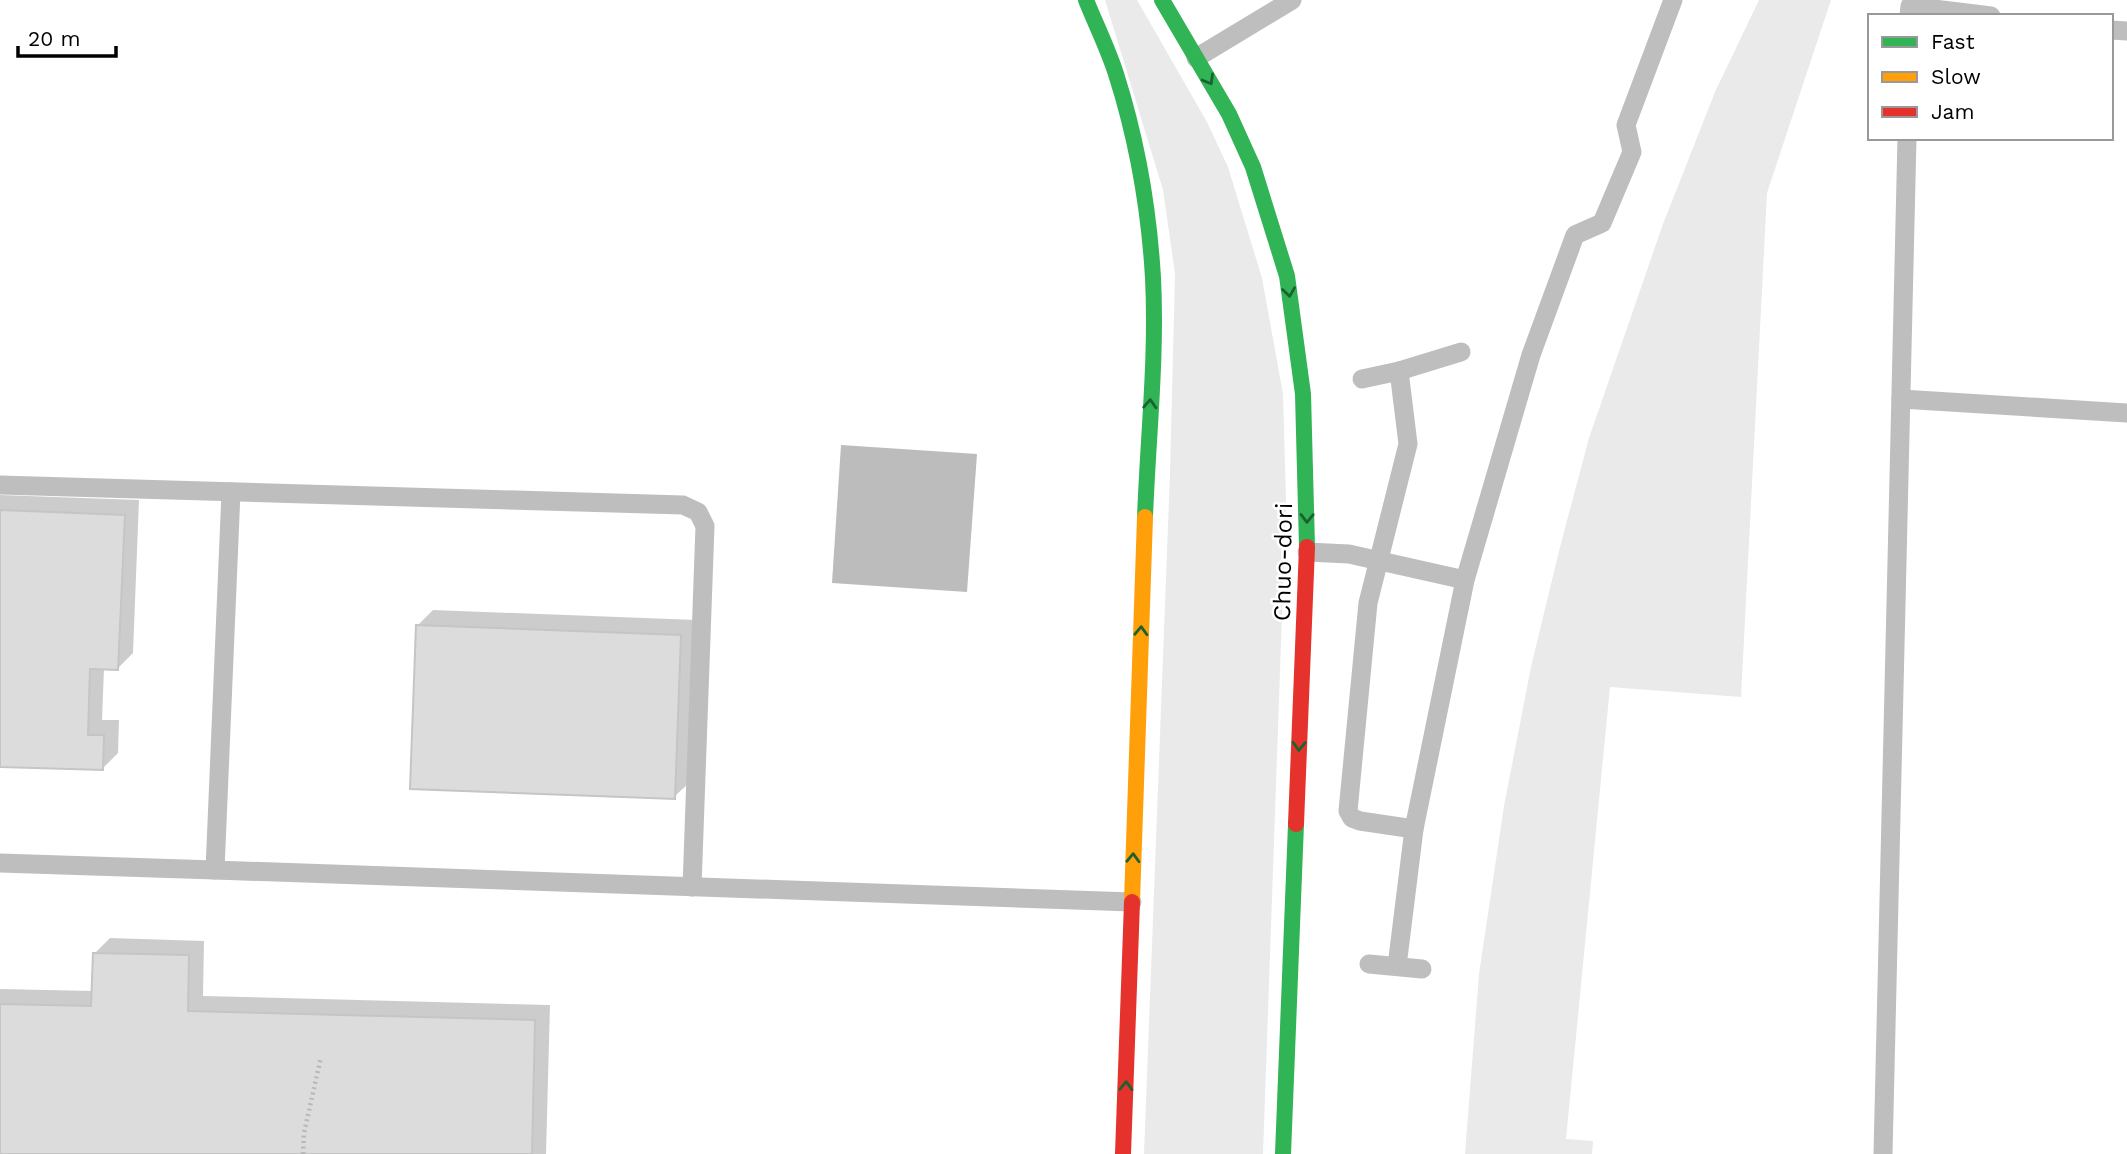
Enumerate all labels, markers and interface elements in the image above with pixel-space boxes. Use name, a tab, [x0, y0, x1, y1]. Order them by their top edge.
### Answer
scale bar	[18, 14, 116, 58]
legend	[1868, 14, 2113, 140]
text: 20 m	[28, 26, 80, 51]
text: Fast	[1931, 29, 1975, 54]
text: Slow	[1931, 64, 1981, 89]
one-way arrow	[1201, 73, 1214, 86]
text: Jam	[1931, 99, 1974, 124]
one-way arrow	[1281, 286, 1296, 298]
one-way arrow	[1143, 398, 1158, 409]
street label: Chuo-dori	[1268, 503, 1298, 621]
one-way arrow	[1299, 513, 1315, 524]
one-way arrow	[1134, 625, 1149, 636]
one-way arrow	[1292, 740, 1307, 751]
one-way arrow	[1126, 853, 1141, 864]
one-way arrow	[1118, 1080, 1133, 1091]

